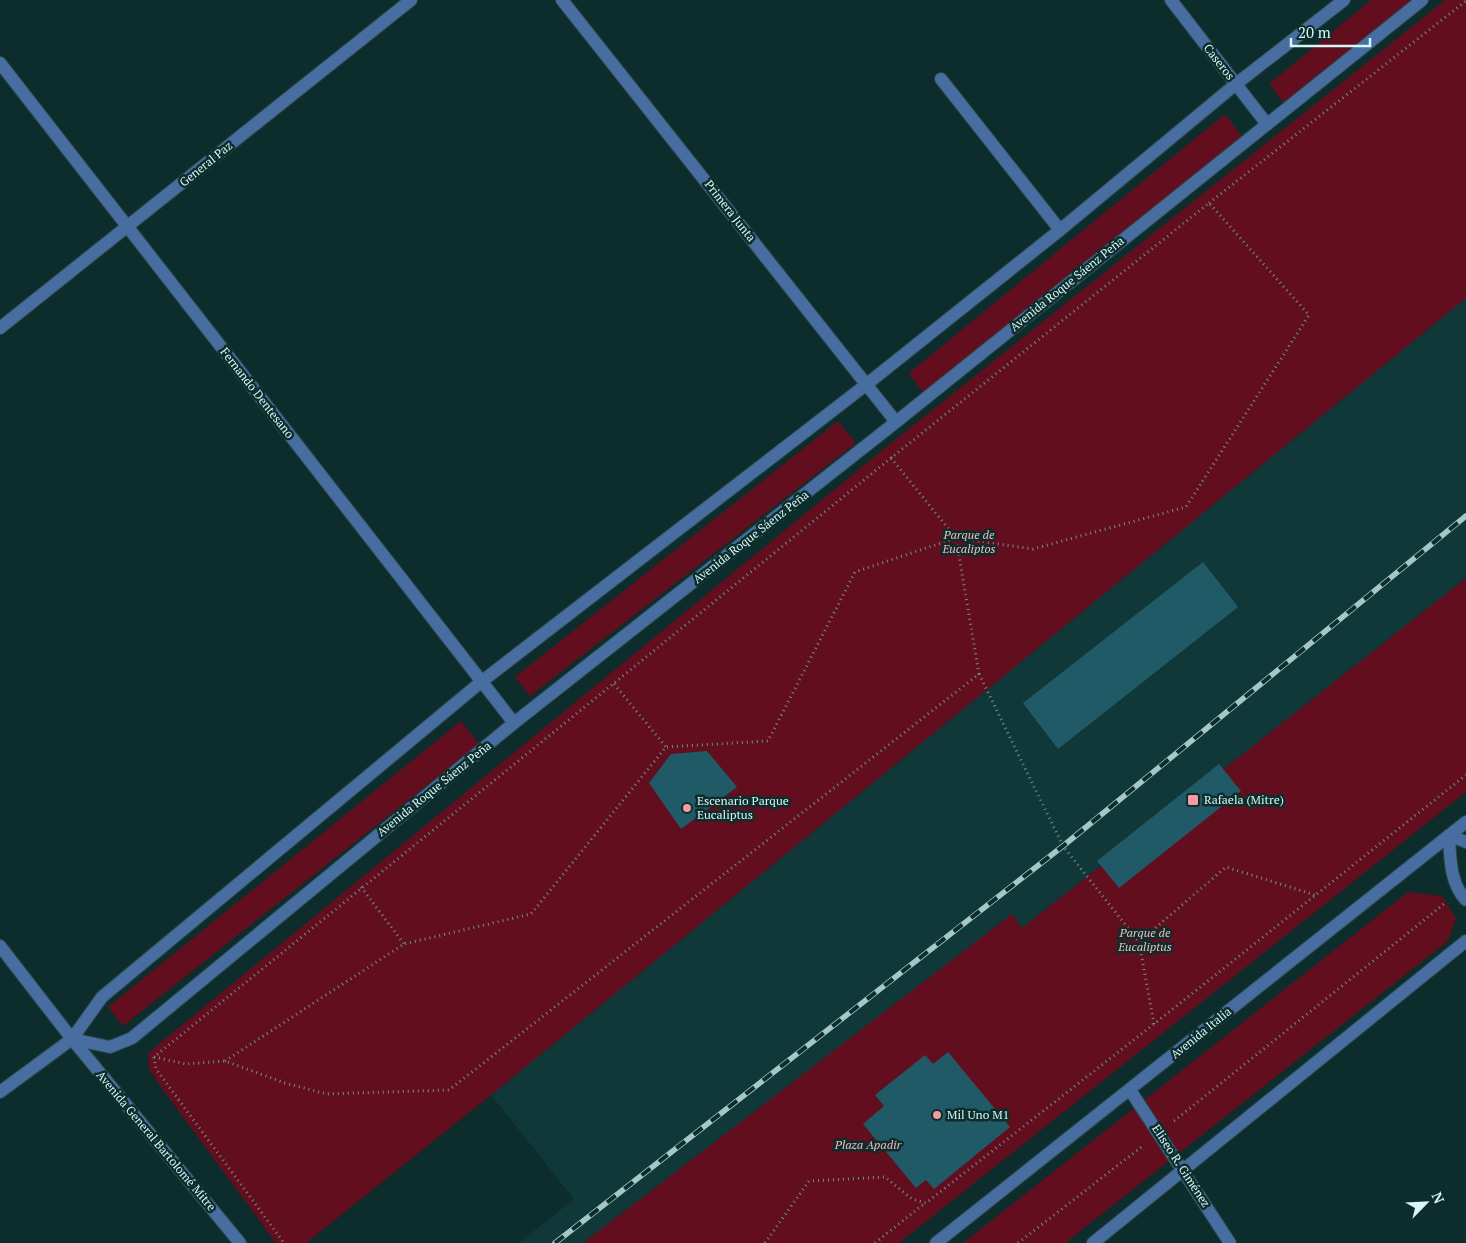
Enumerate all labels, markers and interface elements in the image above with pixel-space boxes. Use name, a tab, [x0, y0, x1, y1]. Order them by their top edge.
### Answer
scale bar	[1291, 15, 1370, 47]
text: 20 m	[1298, 22, 1331, 42]
street label: Caseros	[1201, 41, 1238, 83]
street label: General Paz	[176, 138, 235, 189]
street label: Primera Junta	[702, 177, 759, 244]
street label: Avenida Roque Sáenz Peña	[1007, 233, 1127, 334]
street label: Fernando Dentesano	[217, 344, 298, 441]
street label: Avenida Roque Sáenz Peña	[690, 487, 811, 586]
park label: Parque de Eucaliptos	[941, 527, 996, 556]
street label: Avenida Roque Sáenz Peña	[374, 738, 494, 839]
place label: Rafaela (Mitre)	[1204, 792, 1284, 807]
place label: Escenario Parque Eucaliptus	[697, 793, 789, 822]
marker: Rafaela (Mitre)	[1186, 793, 1200, 807]
marker: Escenario Parque Eucaliptus	[681, 802, 693, 814]
park label: Parque de Eucaliptus	[1117, 925, 1172, 954]
street label: Avenida Italia	[1167, 1004, 1234, 1062]
street label: Avenida General Bartolomé Mitre	[93, 1068, 219, 1214]
place label: Mil Uno M1	[947, 1107, 1009, 1122]
marker: Mil Uno M1	[931, 1109, 943, 1121]
street label: Eliseo R. Giménez	[1149, 1122, 1214, 1210]
park label: Plaza Apadir	[834, 1137, 903, 1152]
north arrow	[1401, 1178, 1451, 1228]
text: N	[1427, 1189, 1449, 1207]

